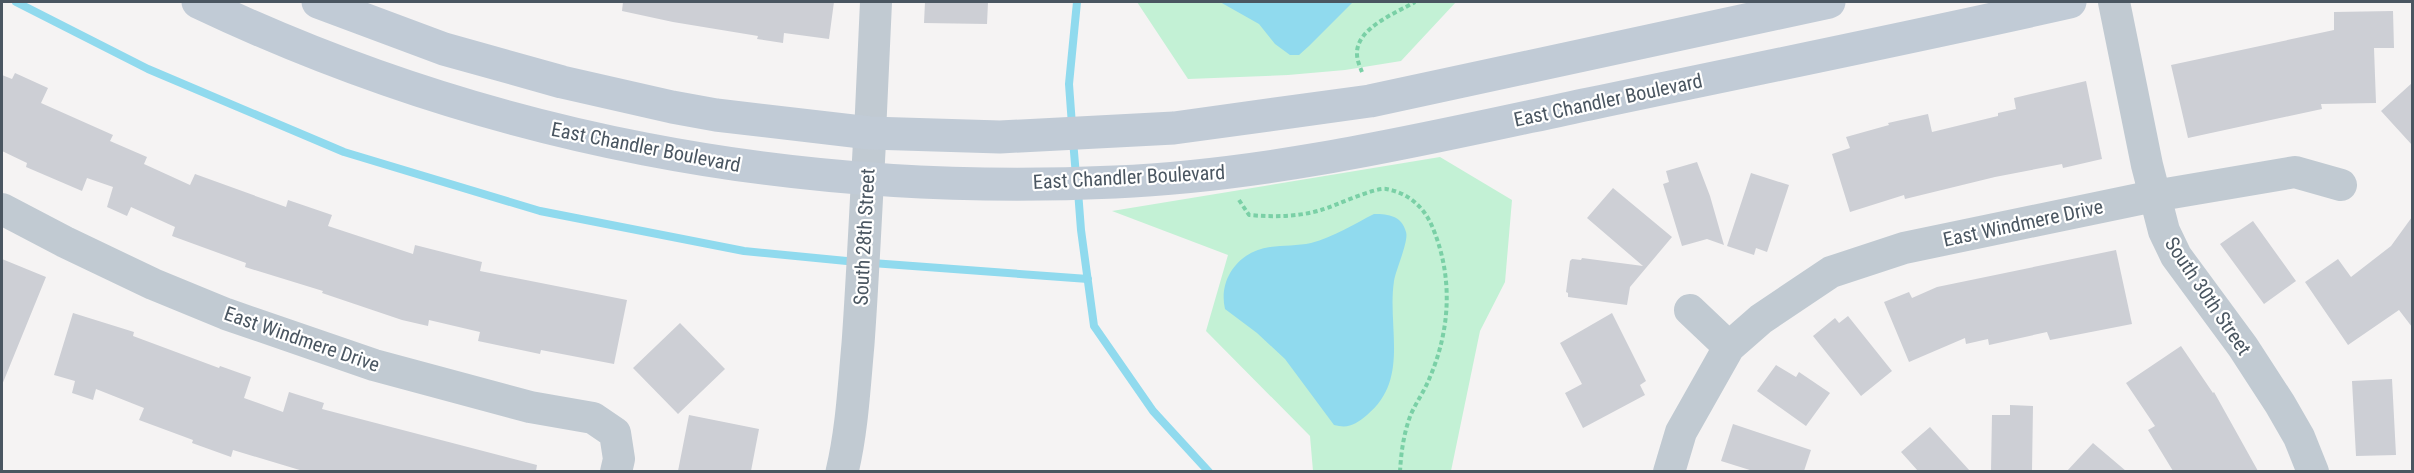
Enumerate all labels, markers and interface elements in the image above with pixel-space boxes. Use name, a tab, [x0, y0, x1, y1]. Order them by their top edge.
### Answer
street label: East Chandler Boulevard	[1511, 68, 1705, 132]
street label: East Chandler Boulevard	[549, 117, 743, 177]
street label: East Chandler Boulevard	[1032, 160, 1226, 194]
street label: South 28th Street	[848, 168, 880, 306]
street label: East Windmere Drive	[1941, 194, 2105, 252]
street label: South 30th Street	[2160, 232, 2256, 360]
street label: East Windmere Drive	[221, 301, 383, 377]

